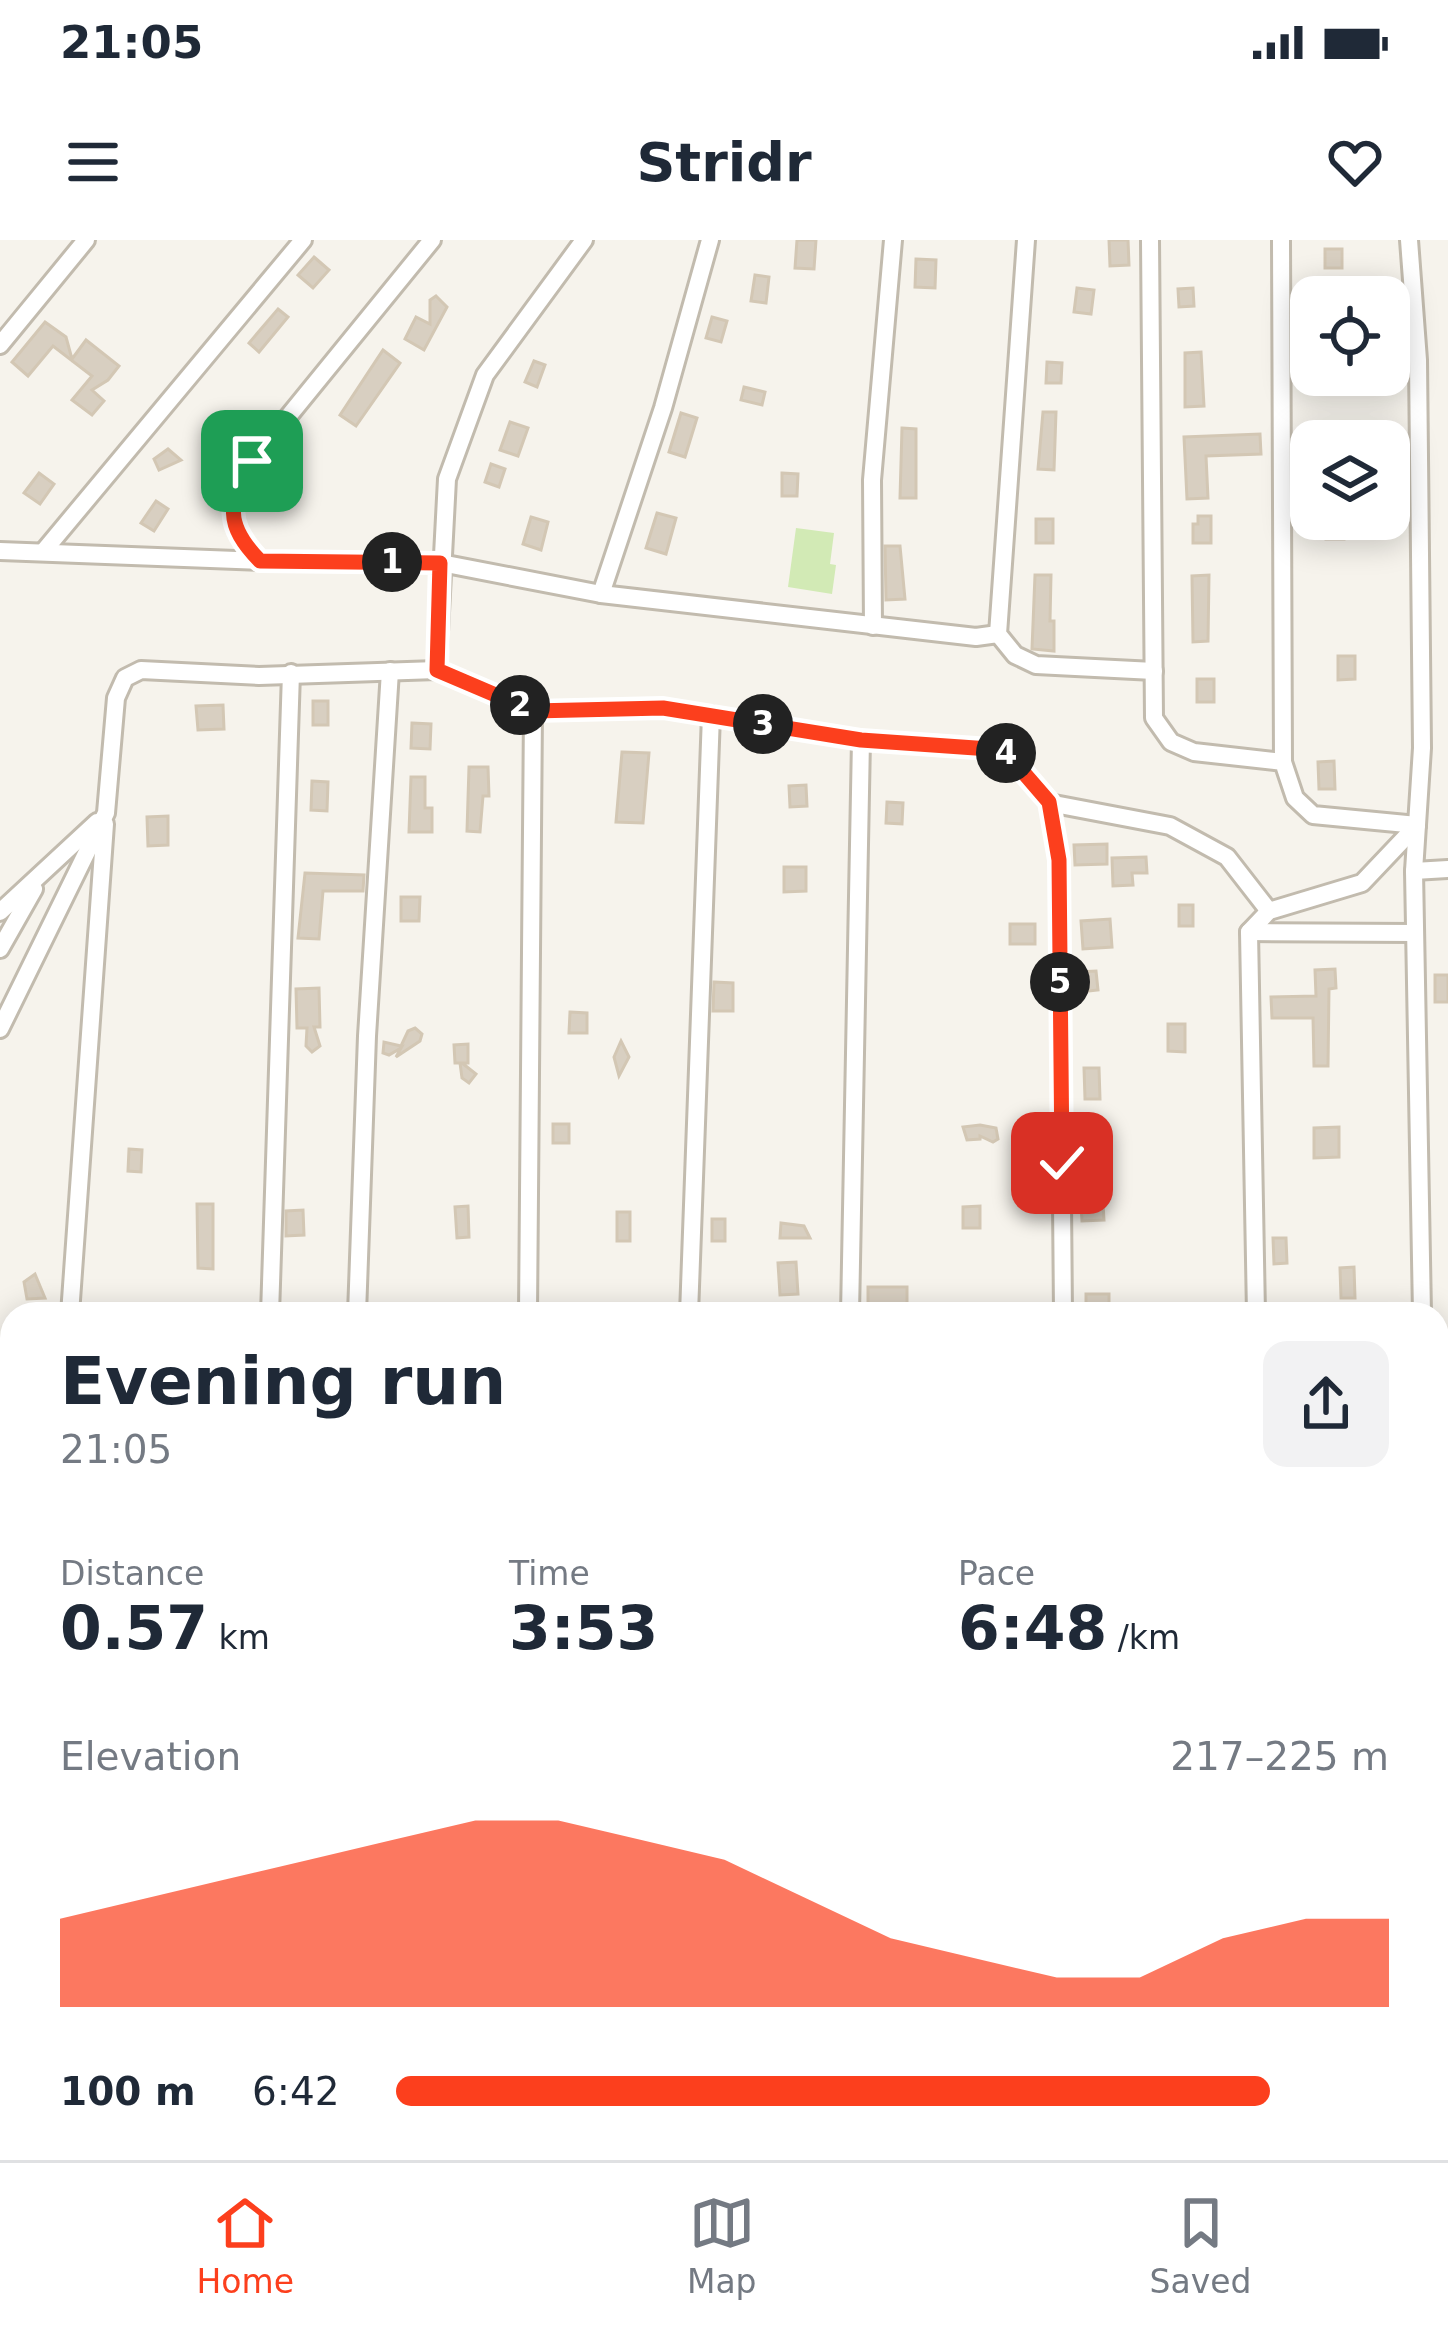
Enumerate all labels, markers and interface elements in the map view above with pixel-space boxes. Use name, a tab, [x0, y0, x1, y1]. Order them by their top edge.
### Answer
text: 21:05	[60, 16, 203, 69]
icon: menu	[60, 129, 126, 195]
icon: heart	[1322, 129, 1388, 195]
text: Stridr	[636, 131, 812, 194]
map controls	[1290, 276, 1410, 540]
button: locate	[1290, 276, 1410, 396]
pin	[201, 410, 303, 512]
button: layers	[1290, 420, 1410, 540]
icon: arrive	[219, 428, 285, 494]
pin: 1	[362, 532, 422, 592]
text: 1	[381, 542, 403, 581]
pin: 2	[490, 675, 550, 735]
text: 2	[509, 685, 531, 724]
pin: 3	[733, 694, 793, 754]
text: 3	[752, 704, 774, 743]
pin: 4	[976, 723, 1036, 783]
text: 4	[995, 733, 1017, 772]
pin: 5	[1030, 952, 1090, 1012]
text: 5	[1049, 962, 1071, 1001]
pin	[1011, 1112, 1113, 1214]
icon: check	[1029, 1130, 1095, 1196]
button: share	[1263, 1341, 1389, 1467]
text: Evening run	[60, 1343, 506, 1420]
text: 21:05	[60, 1427, 172, 1472]
text: Distance	[60, 1554, 204, 1593]
text: Time	[509, 1554, 590, 1593]
text: Pace	[958, 1554, 1035, 1593]
text: 0.57	[60, 1593, 208, 1663]
text: 3:53	[509, 1593, 658, 1663]
text: 6:48	[958, 1593, 1107, 1663]
text: km	[208, 1618, 270, 1657]
text: /km	[1107, 1618, 1180, 1657]
text: Elevation	[60, 1734, 241, 1779]
text: 217–225 m	[1170, 1734, 1389, 1779]
text: 100 m	[60, 2069, 196, 2114]
text: 6:42	[252, 2069, 340, 2114]
tab: Home	[196, 2190, 294, 2301]
tab: Map	[687, 2190, 757, 2301]
tab: Saved	[1150, 2190, 1251, 2301]

